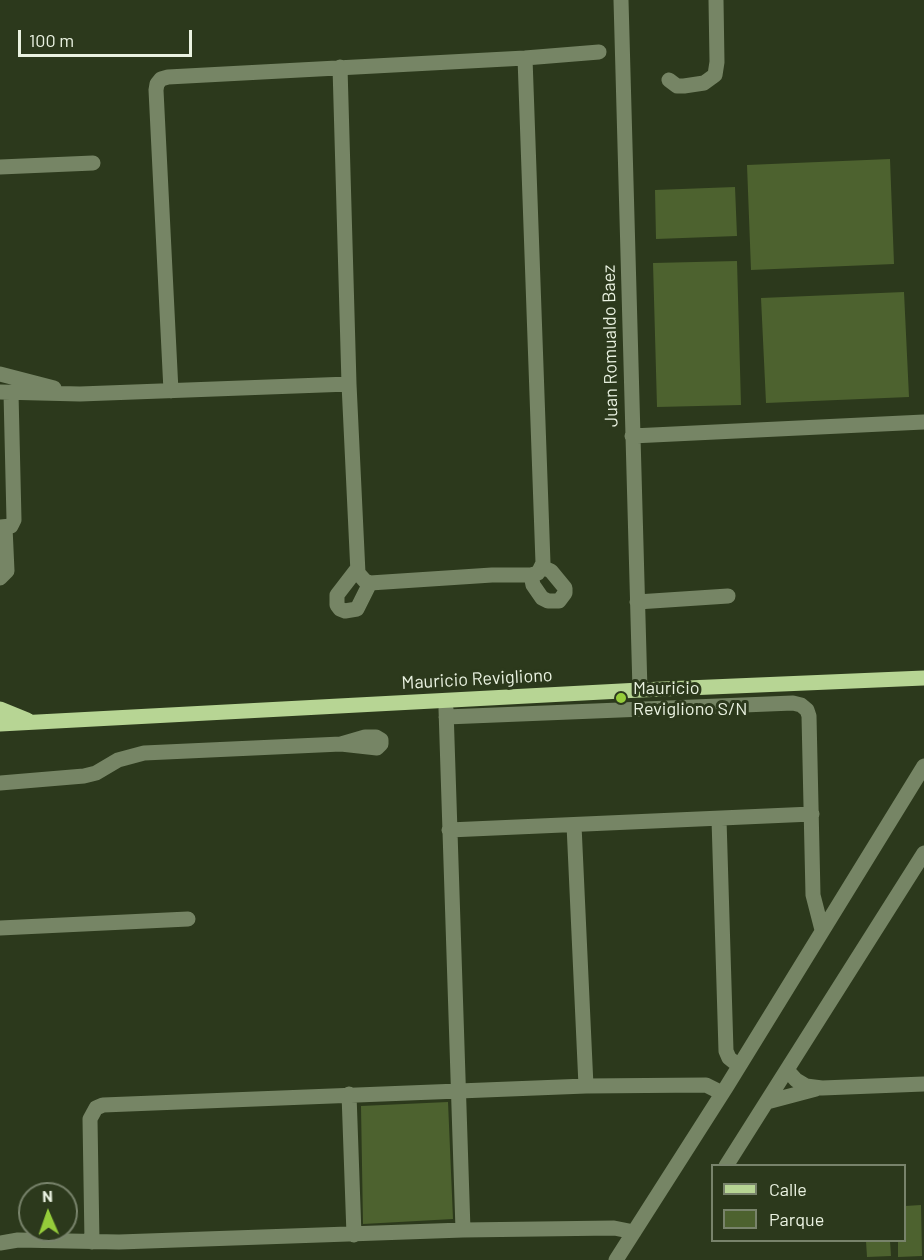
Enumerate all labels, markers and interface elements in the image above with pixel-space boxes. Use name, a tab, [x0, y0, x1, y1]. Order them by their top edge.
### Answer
scale bar	[21, 18, 195, 56]
text: 100 m	[29, 29, 74, 51]
street label: Juan Romualdo Baez	[598, 265, 622, 427]
street label: Mauricio Revigliono	[401, 664, 553, 694]
place label: Mauricio Revigliono S/N	[633, 677, 747, 720]
marker: Mauricio Revigliono S/N	[614, 691, 628, 705]
legend	[711, 1164, 906, 1242]
text: Calle	[769, 1178, 807, 1200]
north arrow	[18, 1182, 78, 1242]
text: N	[42, 1186, 53, 1205]
text: Parque	[769, 1208, 824, 1230]

